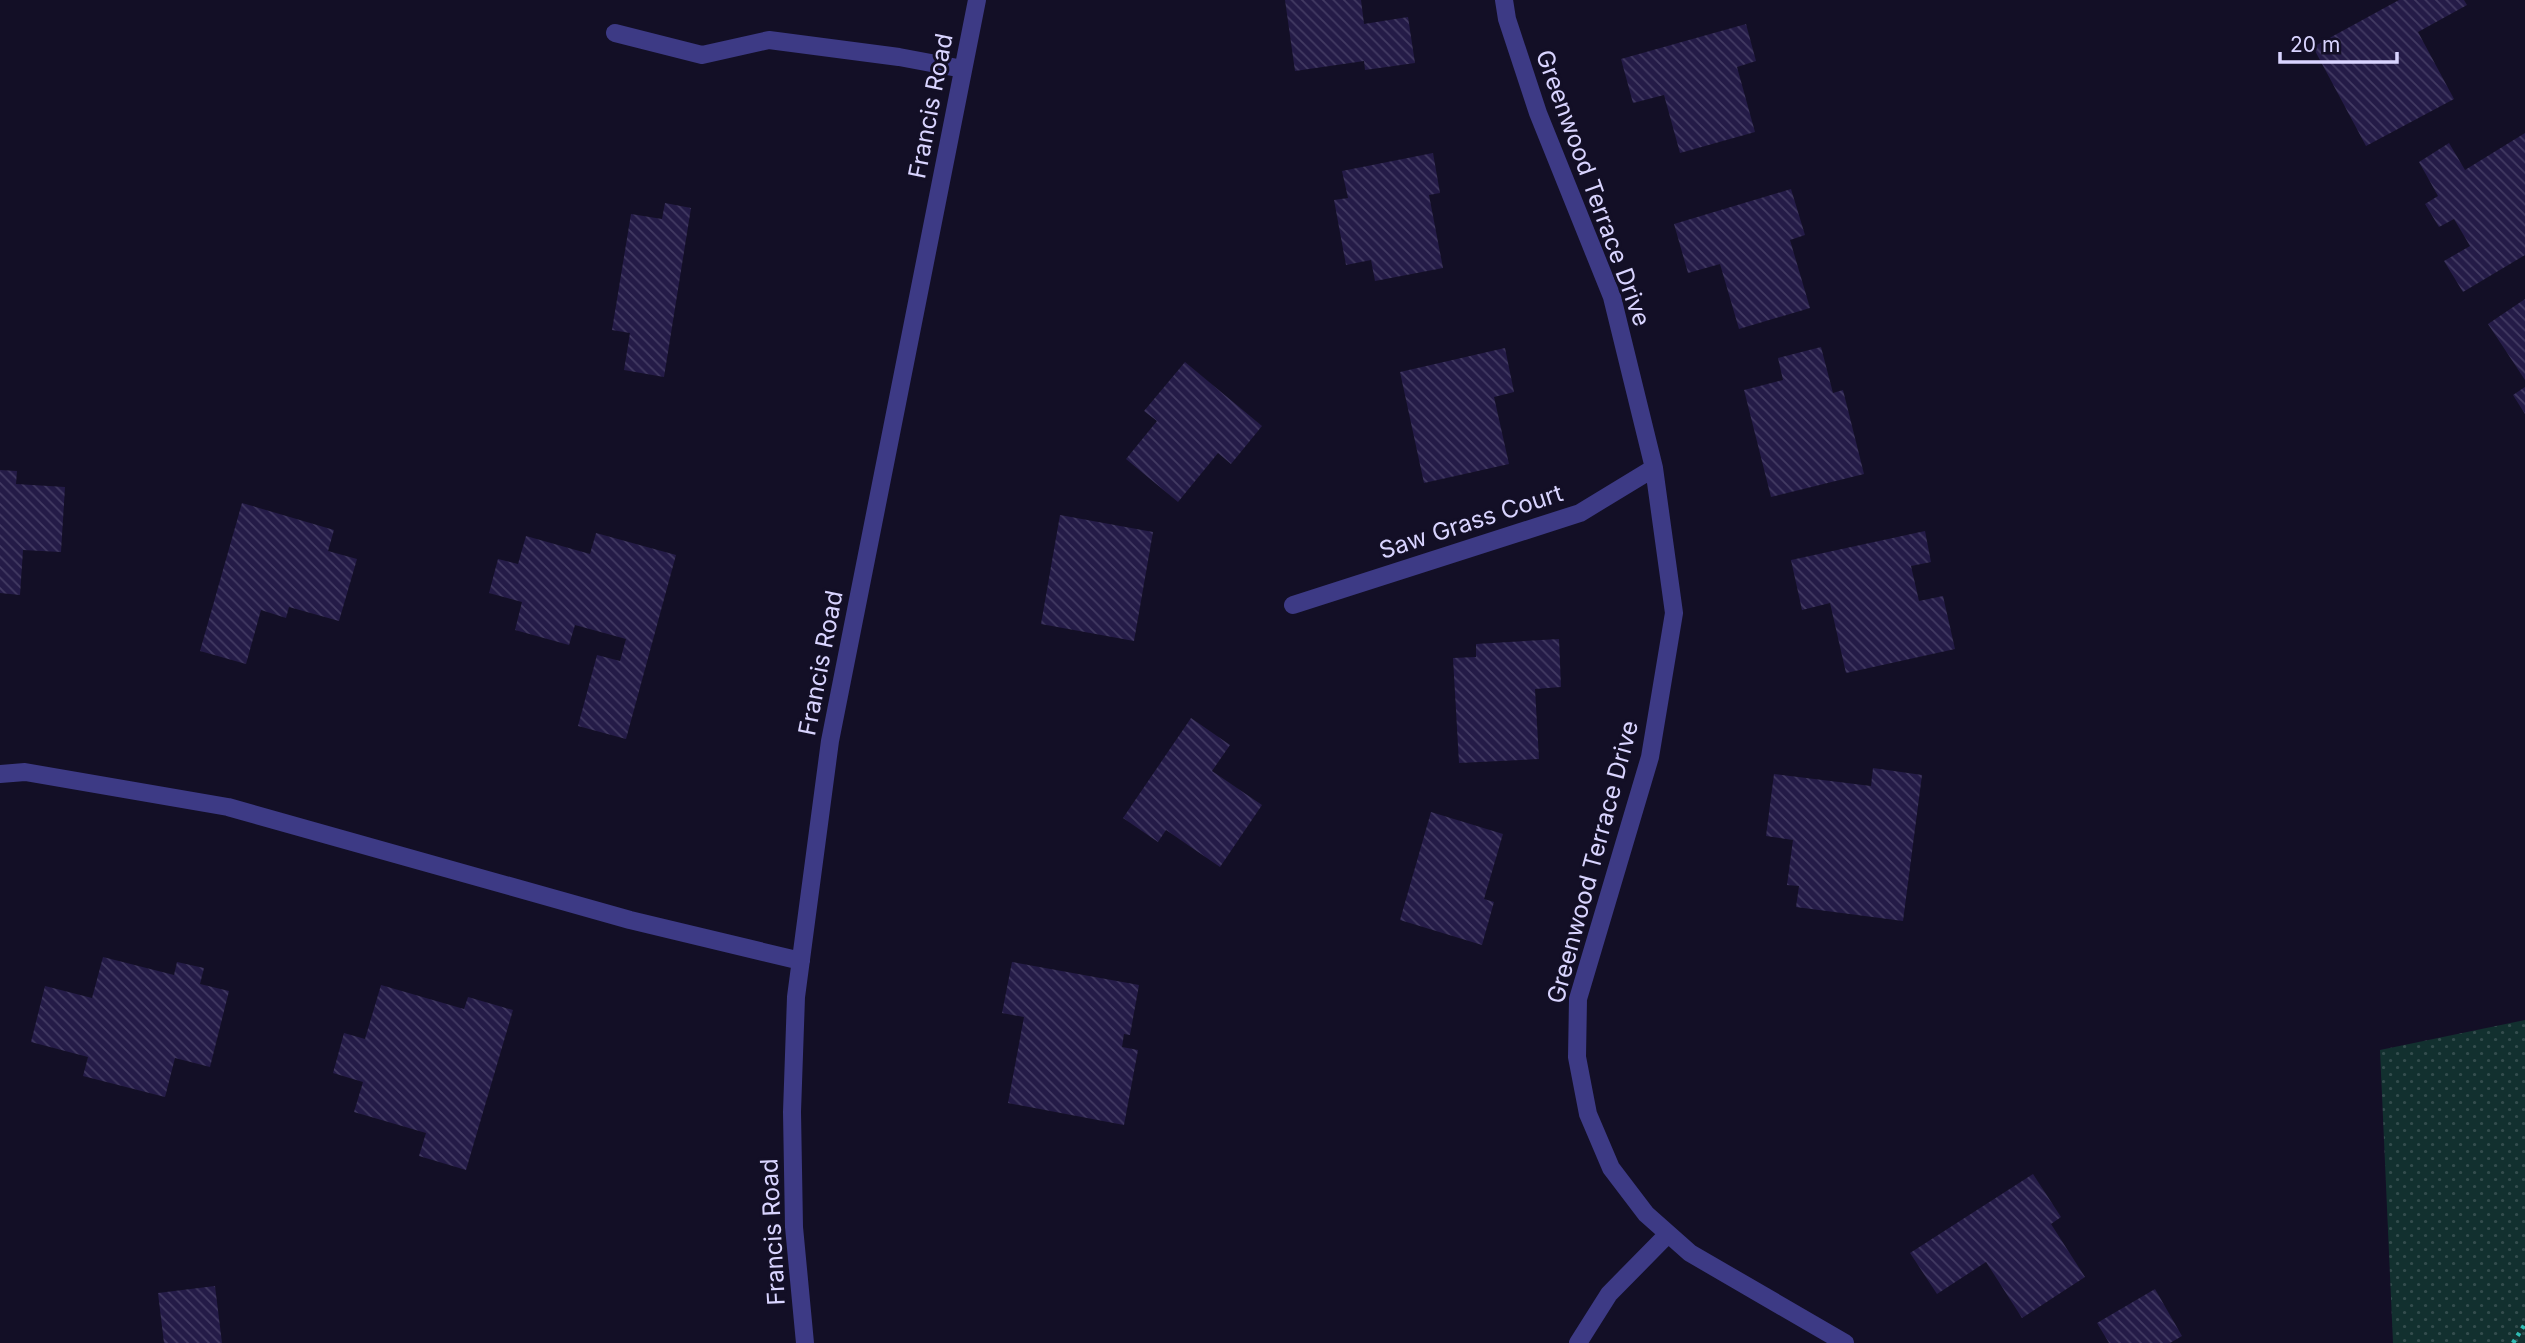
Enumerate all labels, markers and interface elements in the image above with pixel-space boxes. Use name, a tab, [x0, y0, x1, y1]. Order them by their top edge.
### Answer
scale bar	[2280, 21, 2397, 65]
street label: Francis Road	[902, 31, 959, 181]
text: 20 m	[2290, 32, 2340, 57]
street label: Greenwood Terrace Drive	[1530, 46, 1657, 330]
street label: Saw Grass Court	[1375, 478, 1566, 565]
street label: Francis Road	[792, 588, 849, 738]
street label: Greenwood Terrace Drive	[1541, 717, 1644, 1006]
street label: Francis Road	[754, 1158, 791, 1306]

